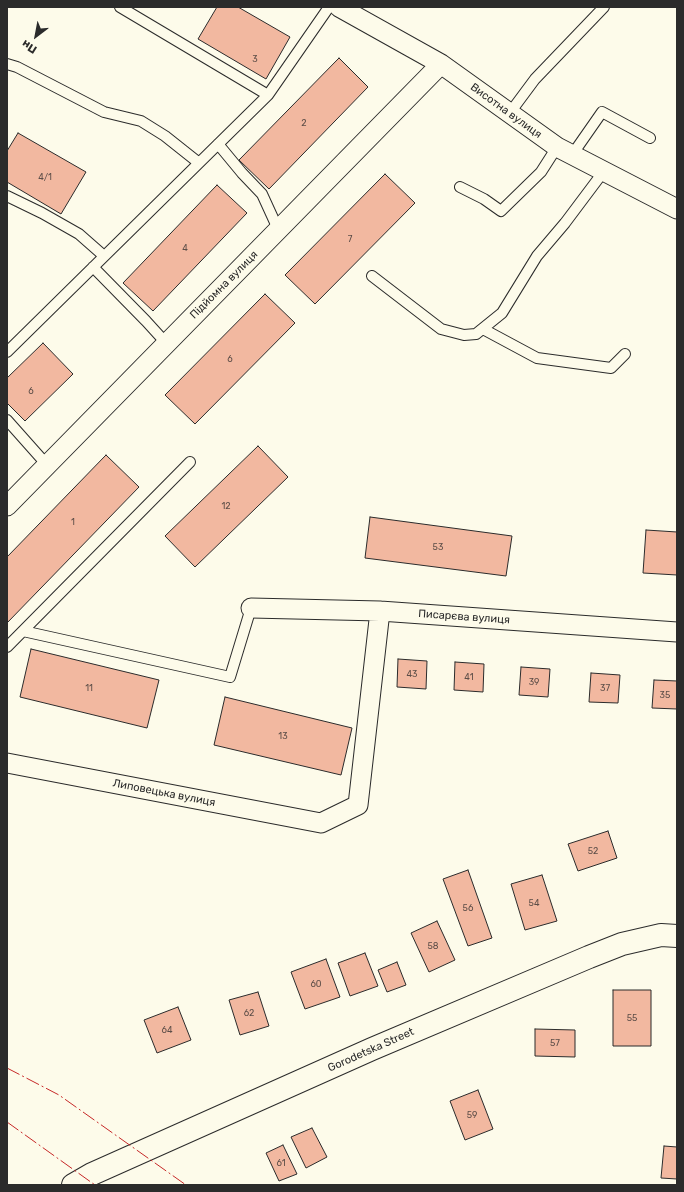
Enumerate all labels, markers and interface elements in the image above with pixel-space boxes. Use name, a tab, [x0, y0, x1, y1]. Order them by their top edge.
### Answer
north arrow	[16, 16, 56, 56]
text: Пн	[19, 37, 39, 56]
house number: 3	[252, 54, 258, 64]
street label: Висотна вулиця	[468, 81, 544, 141]
house number: 2	[301, 118, 307, 128]
house number: 4/1	[38, 172, 52, 182]
house number: 7	[348, 234, 352, 244]
house number: 4	[182, 243, 188, 253]
street label: Підйомна вулиця	[187, 248, 261, 322]
house number: 6	[227, 354, 233, 364]
house number: 6	[28, 386, 34, 396]
house number: 12	[221, 501, 231, 511]
house number: 1	[71, 517, 75, 527]
house number: 53	[433, 542, 443, 552]
street label: Писарєва вулиця	[418, 607, 510, 627]
house number: 43	[407, 669, 417, 679]
house number: 41	[464, 672, 474, 682]
house number: 39	[529, 677, 539, 687]
house number: 11	[85, 683, 93, 693]
house number: 37	[600, 683, 610, 693]
house number: 35	[660, 690, 670, 700]
house number: 13	[278, 731, 288, 741]
street label: Липовецька вулиця	[112, 777, 216, 809]
house number: 52	[588, 846, 598, 856]
house number: 54	[529, 898, 539, 908]
house number: 56	[463, 903, 473, 913]
house number: 58	[427, 941, 439, 951]
house number: 60	[310, 979, 322, 989]
house number: 62	[244, 1008, 254, 1018]
house number: 55	[627, 1013, 637, 1023]
house number: 64	[161, 1025, 173, 1035]
street label: Gorodetska Street	[326, 1025, 416, 1075]
house number: 57	[550, 1038, 560, 1048]
house number: 59	[467, 1110, 477, 1120]
house number: 61	[276, 1158, 286, 1168]

